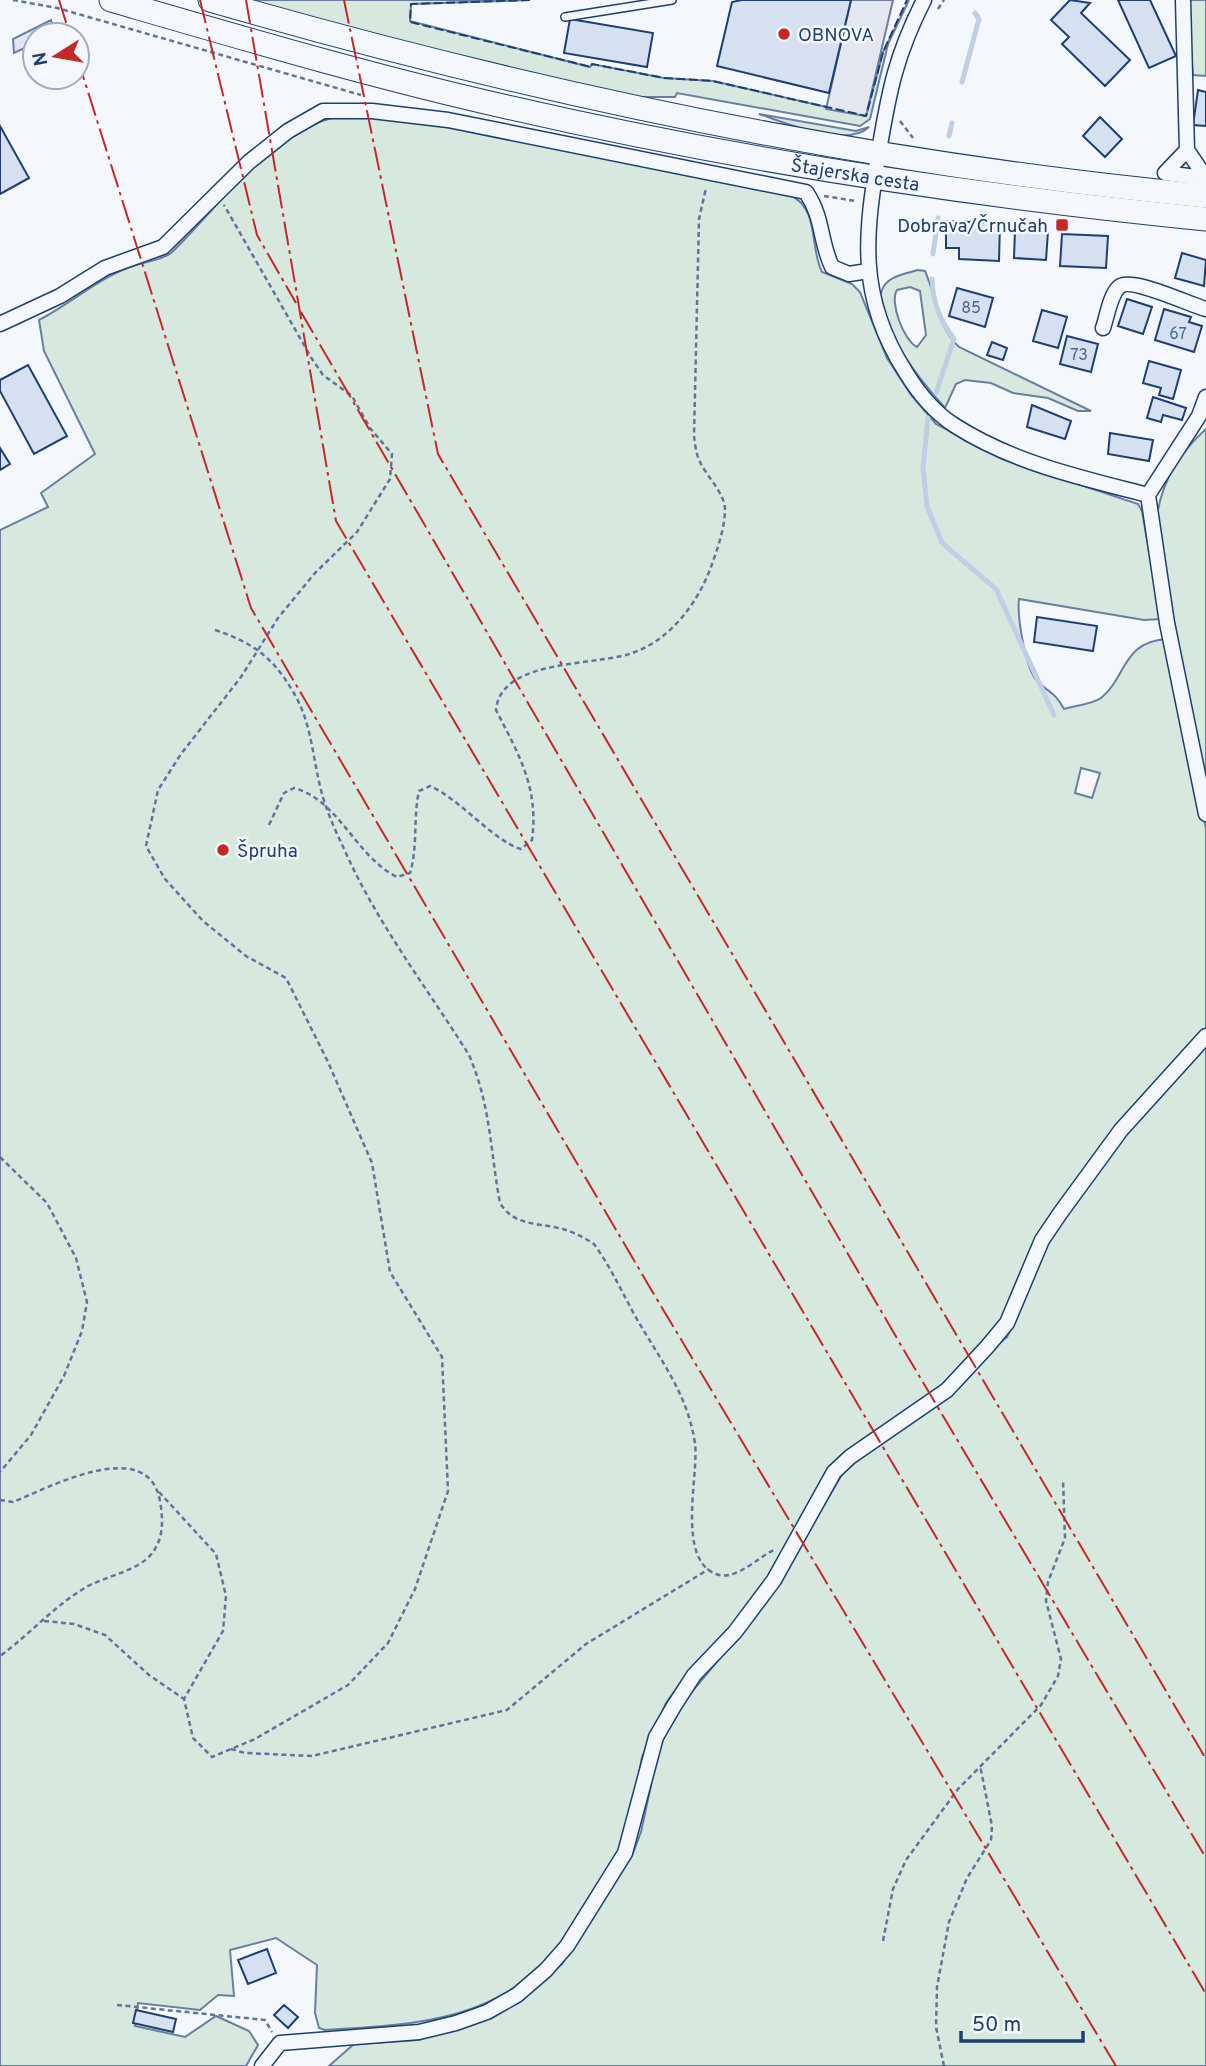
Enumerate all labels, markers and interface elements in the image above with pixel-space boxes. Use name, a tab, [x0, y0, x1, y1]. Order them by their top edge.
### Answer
north arrow	[21, 21, 91, 91]
place label: OBNOVA	[798, 24, 874, 48]
marker: OBNOVA	[776, 26, 792, 42]
text: N	[28, 50, 54, 68]
street label: Štajerska cesta	[789, 153, 921, 198]
place label: Dobrava/Črnučah	[897, 214, 1048, 239]
marker: Dobrava/Črnučah	[1054, 217, 1070, 233]
house number: 85	[961, 299, 981, 319]
house number: 67	[1169, 325, 1187, 345]
house number: 73	[1070, 346, 1088, 366]
place label: Špruha	[237, 839, 298, 864]
marker: Špruha	[215, 842, 231, 858]
scale bar	[961, 2000, 1084, 2044]
text: 50 m	[972, 2012, 1021, 2039]

